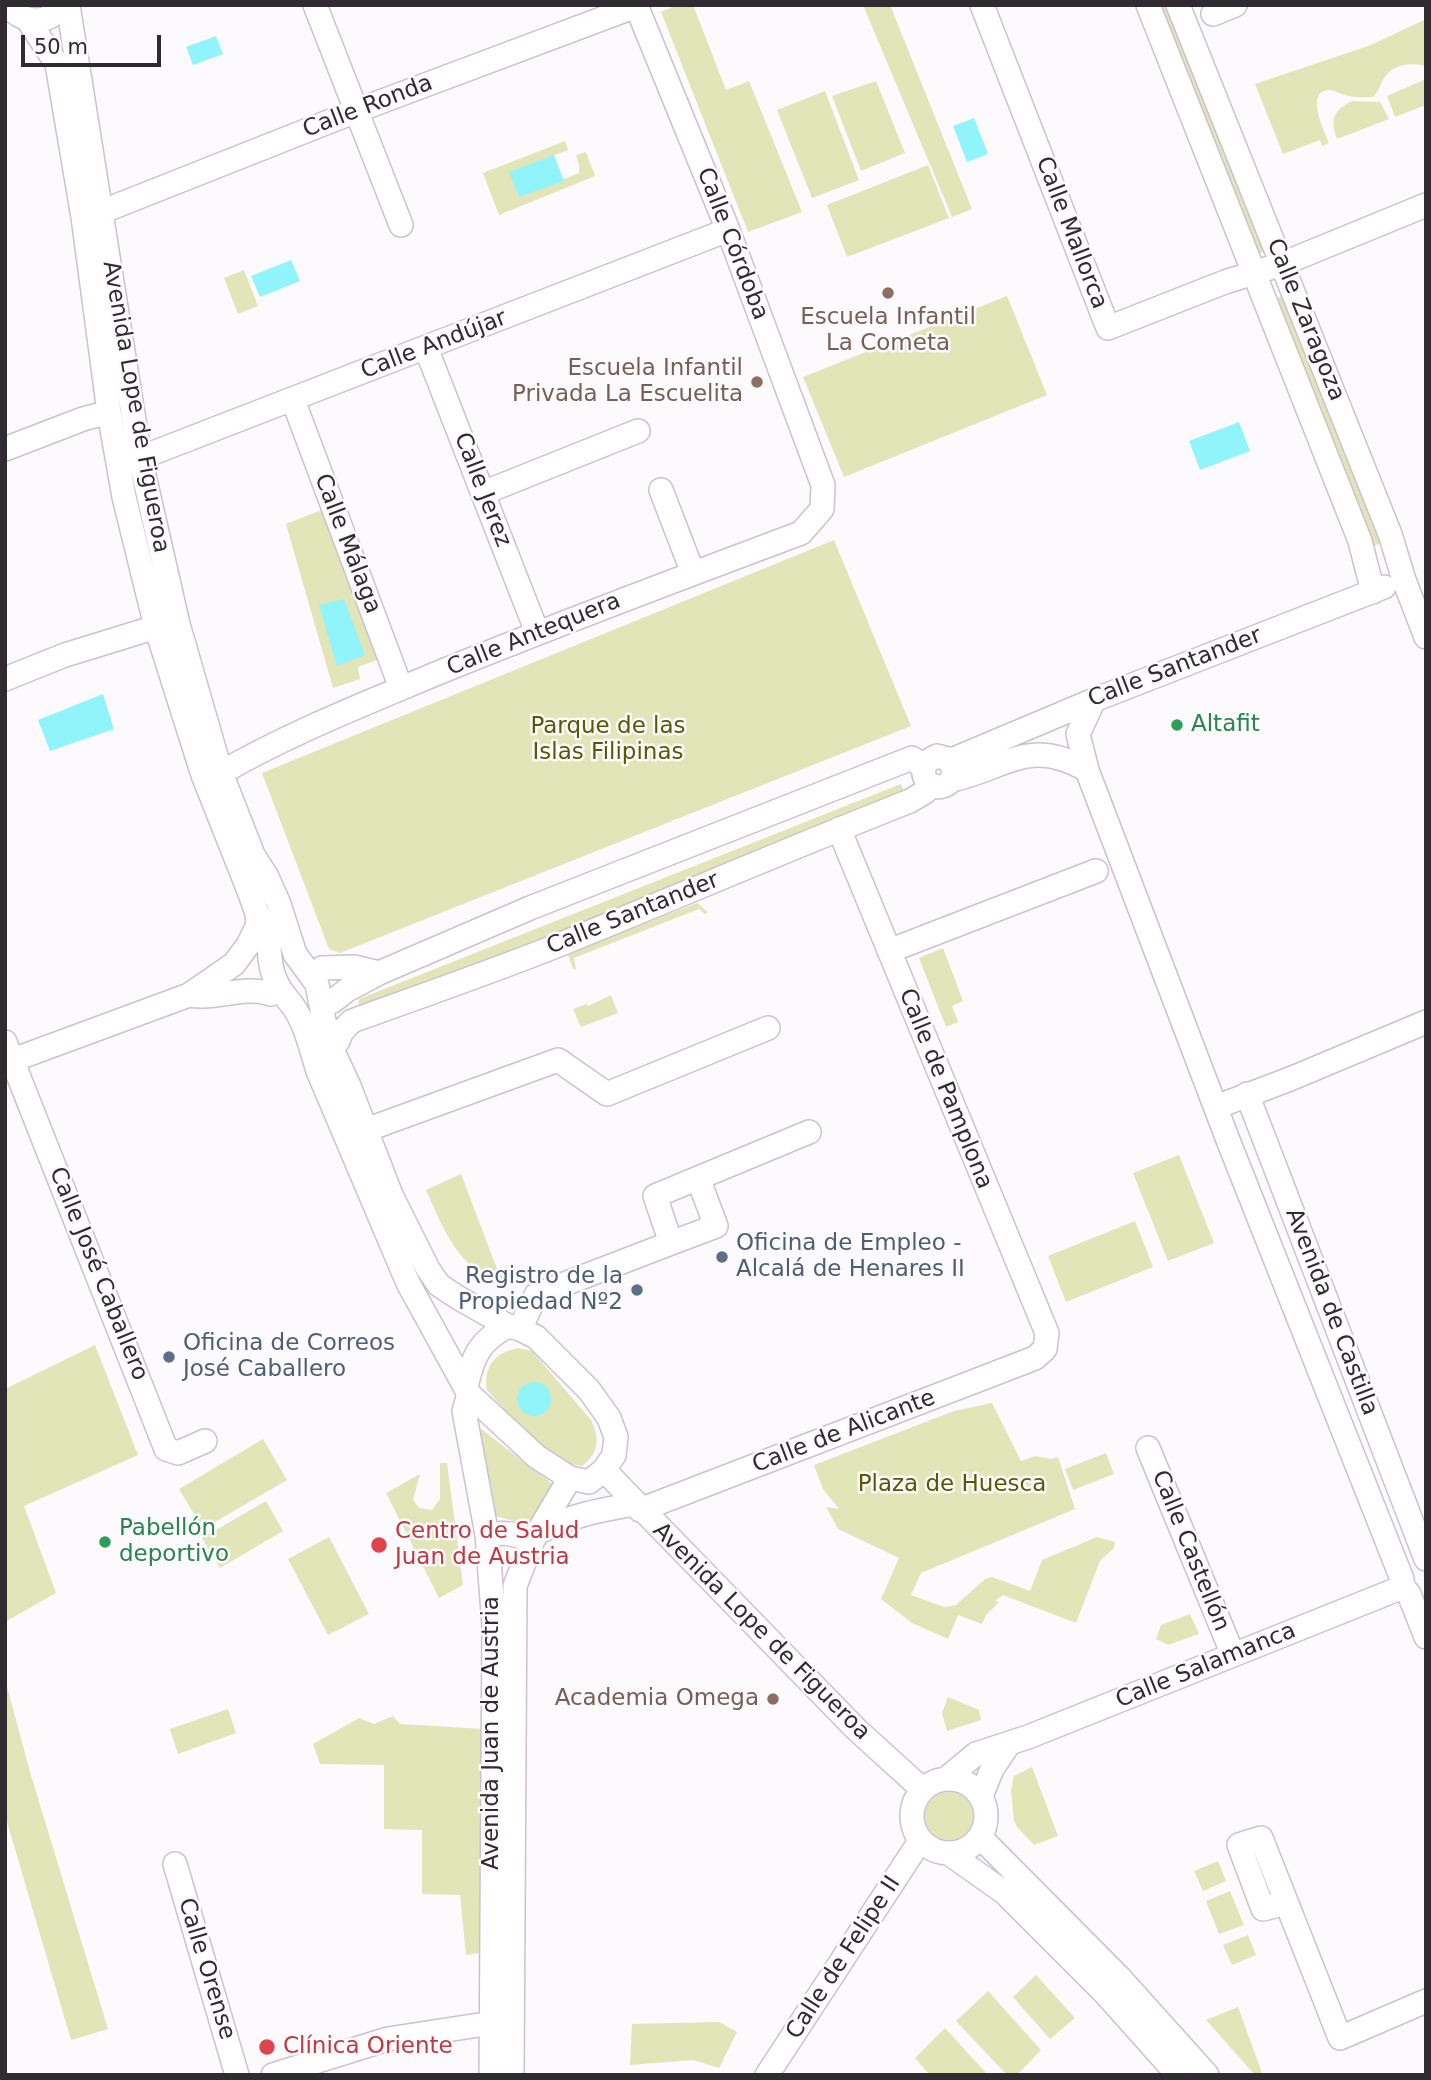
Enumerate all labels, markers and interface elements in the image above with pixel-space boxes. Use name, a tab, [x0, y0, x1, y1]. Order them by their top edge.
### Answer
scale bar	[24, 21, 164, 65]
text: 50 m	[34, 35, 88, 59]
street label: Calle Ronda	[299, 70, 437, 144]
street label: Calle Mallorca	[1029, 153, 1113, 313]
street label: Calle Córdoba	[690, 164, 774, 324]
street label: Calle Zaragoza	[1260, 235, 1350, 405]
street label: Avenida Lope de Figueroa	[96, 259, 174, 555]
marker: Escuela Infantil La Cometa	[880, 285, 896, 301]
place label: Escuela Infantil La Cometa	[800, 304, 976, 358]
street label: Calle Andújar	[357, 305, 511, 385]
place label: Escuela Infantil Privada La Escuelita	[512, 355, 743, 409]
marker: Escuela Infantil Privada La Escuelita	[749, 374, 765, 390]
street label: Calle Jerez	[448, 429, 516, 551]
street label: Calle Málaga	[308, 470, 386, 618]
street label: Calle Antequera	[443, 588, 625, 682]
street label: Calle Santander	[1084, 622, 1266, 714]
place label: Altafit	[1191, 711, 1260, 739]
park label: Parque de las Islas Filipinas	[530, 713, 686, 767]
marker: Altafit	[1169, 717, 1185, 733]
street label: Calle Santander	[543, 867, 723, 961]
street label: Calle de Pamplona	[892, 985, 998, 1193]
street label: Calle José Caballero	[43, 1163, 153, 1385]
street label: Avenida de Castilla	[1279, 1205, 1383, 1419]
place label: Oficina de Empleo - Alcalá de Henares II	[736, 1230, 965, 1284]
marker: Oficina de Empleo - Alcalá de Henares II	[714, 1249, 730, 1265]
place label: Registro de la Propiedad Nº2	[458, 1263, 623, 1317]
marker: Registro de la Propiedad Nº2	[629, 1282, 645, 1298]
place label: Oficina de Correos José Caballero	[183, 1330, 395, 1384]
marker: Oficina de Correos José Caballero	[161, 1349, 177, 1365]
street label: Calle de Alicante	[749, 1384, 939, 1480]
street label: Calle Castellón	[1145, 1466, 1235, 1636]
park label: Plaza de Huesca	[858, 1471, 1046, 1499]
place label: Pabellón deportivo	[119, 1515, 229, 1569]
place label: Centro de Salud Juan de Austria	[395, 1518, 579, 1572]
street label: Avenida Lope de Figueroa	[647, 1518, 875, 1746]
marker: Pabellón deportivo	[97, 1534, 113, 1550]
marker: Centro de Salud Juan de Austria	[369, 1535, 389, 1555]
street label: Avenida Juan de Austria	[478, 1596, 506, 1870]
street label: Calle Salamanca	[1112, 1617, 1300, 1715]
place label: Academia Omega	[555, 1685, 759, 1713]
marker: Academia Omega	[765, 1691, 781, 1707]
street label: Calle de Felipe II	[781, 1871, 907, 2045]
street label: Calle Orense	[171, 1895, 241, 2043]
place label: Clínica Oriente	[283, 2033, 453, 2061]
marker: Clínica Oriente	[257, 2037, 277, 2057]

